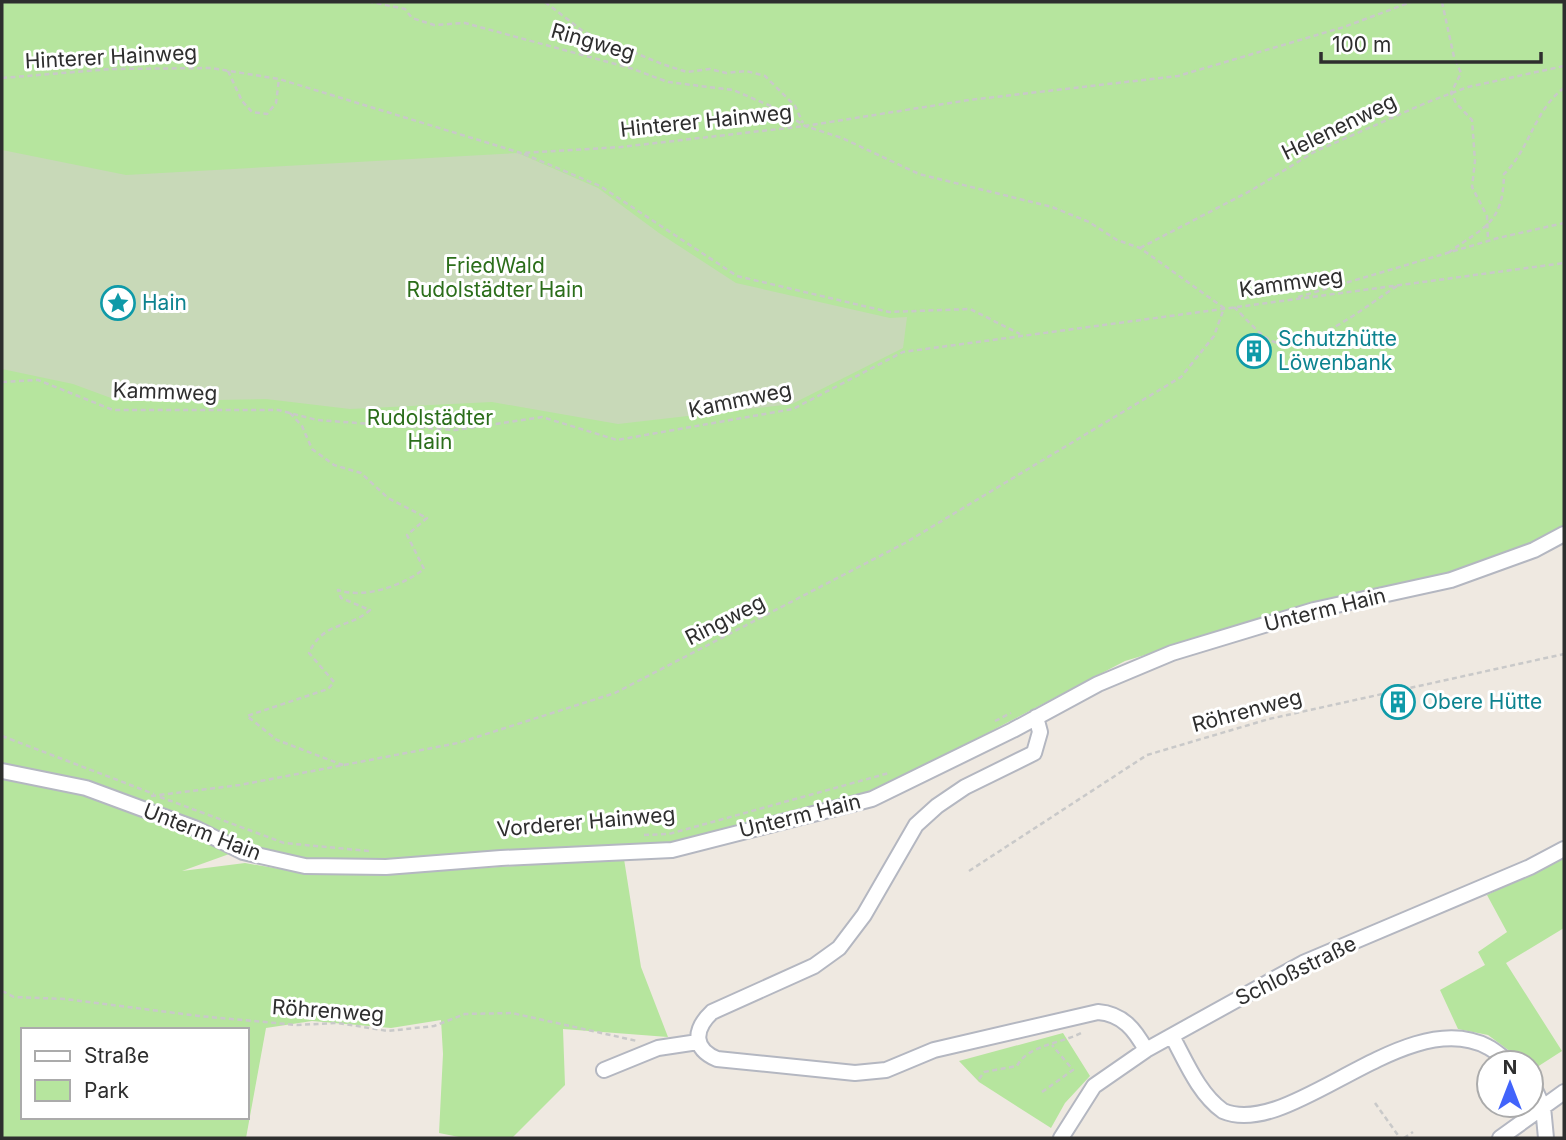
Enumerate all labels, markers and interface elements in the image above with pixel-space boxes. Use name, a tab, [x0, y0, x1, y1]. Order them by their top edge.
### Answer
street label: Ringweg	[548, 18, 638, 65]
scale bar	[1321, 21, 1542, 65]
text: 100 m	[1332, 32, 1391, 57]
street label: Hinterer Hainweg	[24, 40, 198, 73]
street label: Helenenweg	[1277, 88, 1400, 165]
street label: Hinterer Hainweg	[619, 99, 793, 142]
park label: FriedWald Rudolstädter Hain	[406, 253, 584, 302]
street label: Kammweg	[1237, 263, 1344, 302]
place icon: Hain	[99, 284, 137, 322]
place label: Hain	[142, 290, 187, 315]
place label: Schutzhütte Löwenbank	[1278, 326, 1397, 375]
building icon: Schutzhütte Löwenbank	[1235, 332, 1273, 370]
street label: Kammweg	[686, 376, 794, 423]
street label: Kammweg	[112, 377, 218, 406]
park label: Rudolstädter Hain	[367, 405, 493, 454]
street label: Unterm Hain	[1262, 582, 1388, 637]
street label: Ringweg	[681, 589, 769, 650]
building icon: Obere Hütte	[1379, 683, 1417, 721]
street label: Röhrenweg	[1189, 684, 1304, 737]
place label: Obere Hütte	[1422, 689, 1542, 714]
street label: Unterm Hain	[737, 788, 863, 843]
street label: Unterm Hain	[140, 798, 265, 865]
street label: Vorderer Hainweg	[496, 801, 676, 842]
street label: Schloßstraße	[1231, 931, 1360, 1011]
street label: Röhrenweg	[271, 994, 385, 1027]
legend	[21, 1028, 248, 1119]
text: Straße	[84, 1043, 149, 1068]
north arrow	[1475, 1049, 1545, 1119]
text: N	[1503, 1056, 1517, 1079]
text: Park	[84, 1078, 129, 1103]

